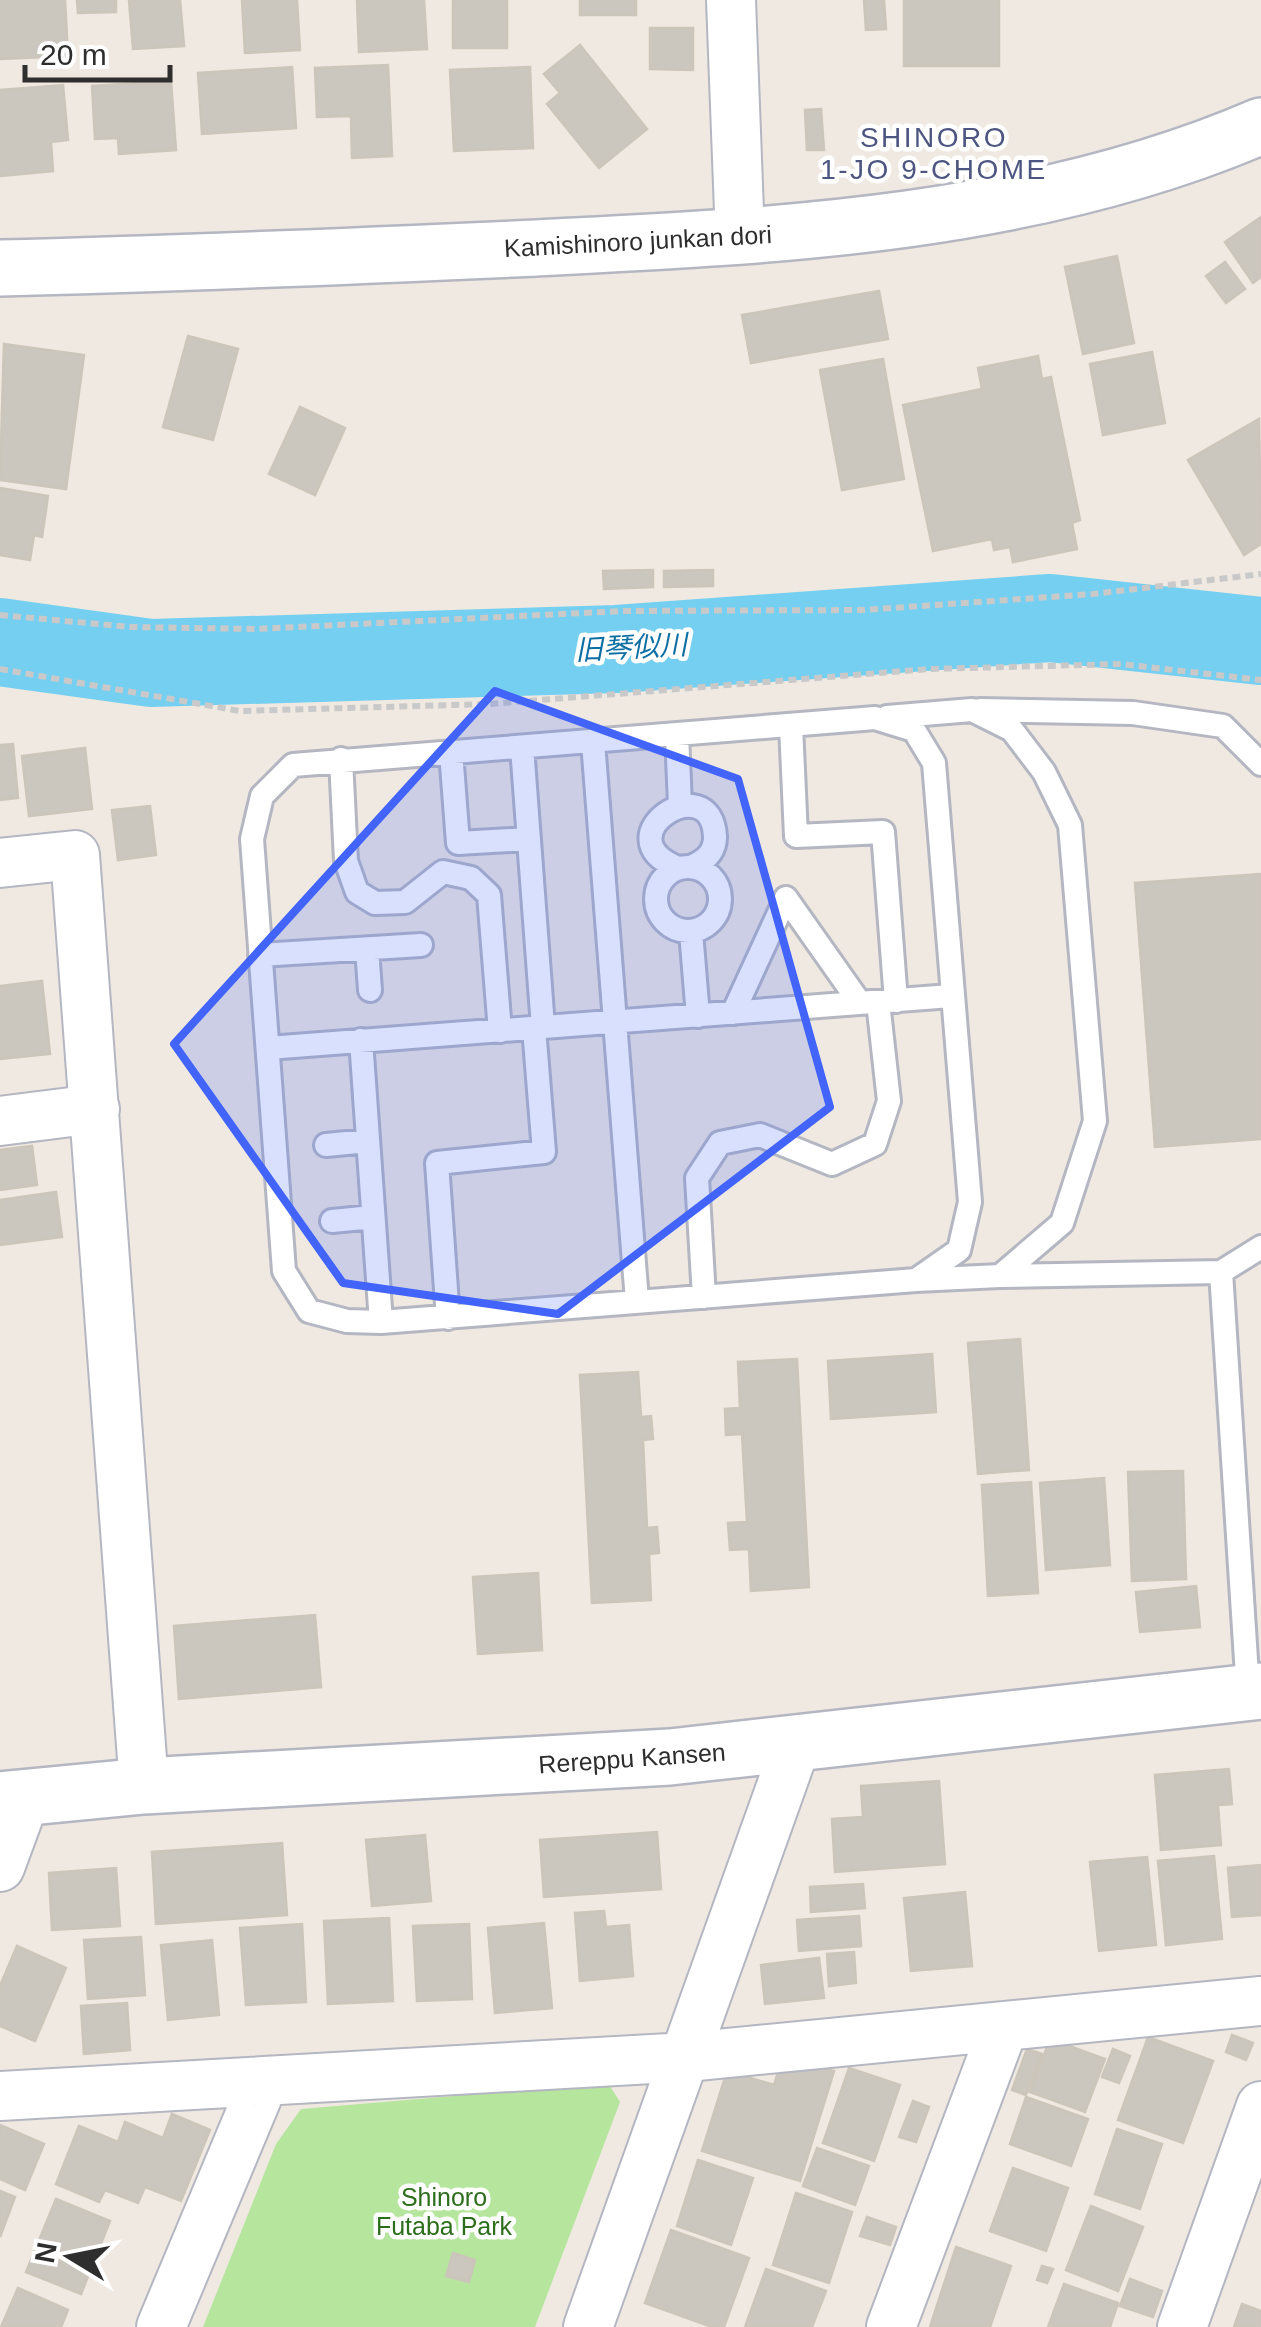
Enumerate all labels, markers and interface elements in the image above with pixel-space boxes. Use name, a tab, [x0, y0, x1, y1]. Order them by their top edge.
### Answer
scale bar	[25, 20, 170, 82]
text: 20 m	[40, 38, 107, 71]
district label: SHINORO 1-JO 9-CHOME	[820, 122, 1048, 185]
street label: Kamishinoro junkan dori	[503, 220, 773, 262]
water label: 旧琴似川	[574, 629, 691, 666]
street label: Rereppu Kansen	[537, 1737, 727, 1779]
park label: Shinoro Futaba Park	[376, 2183, 513, 2240]
north arrow	[20, 2207, 120, 2307]
text: N	[29, 2240, 63, 2265]

